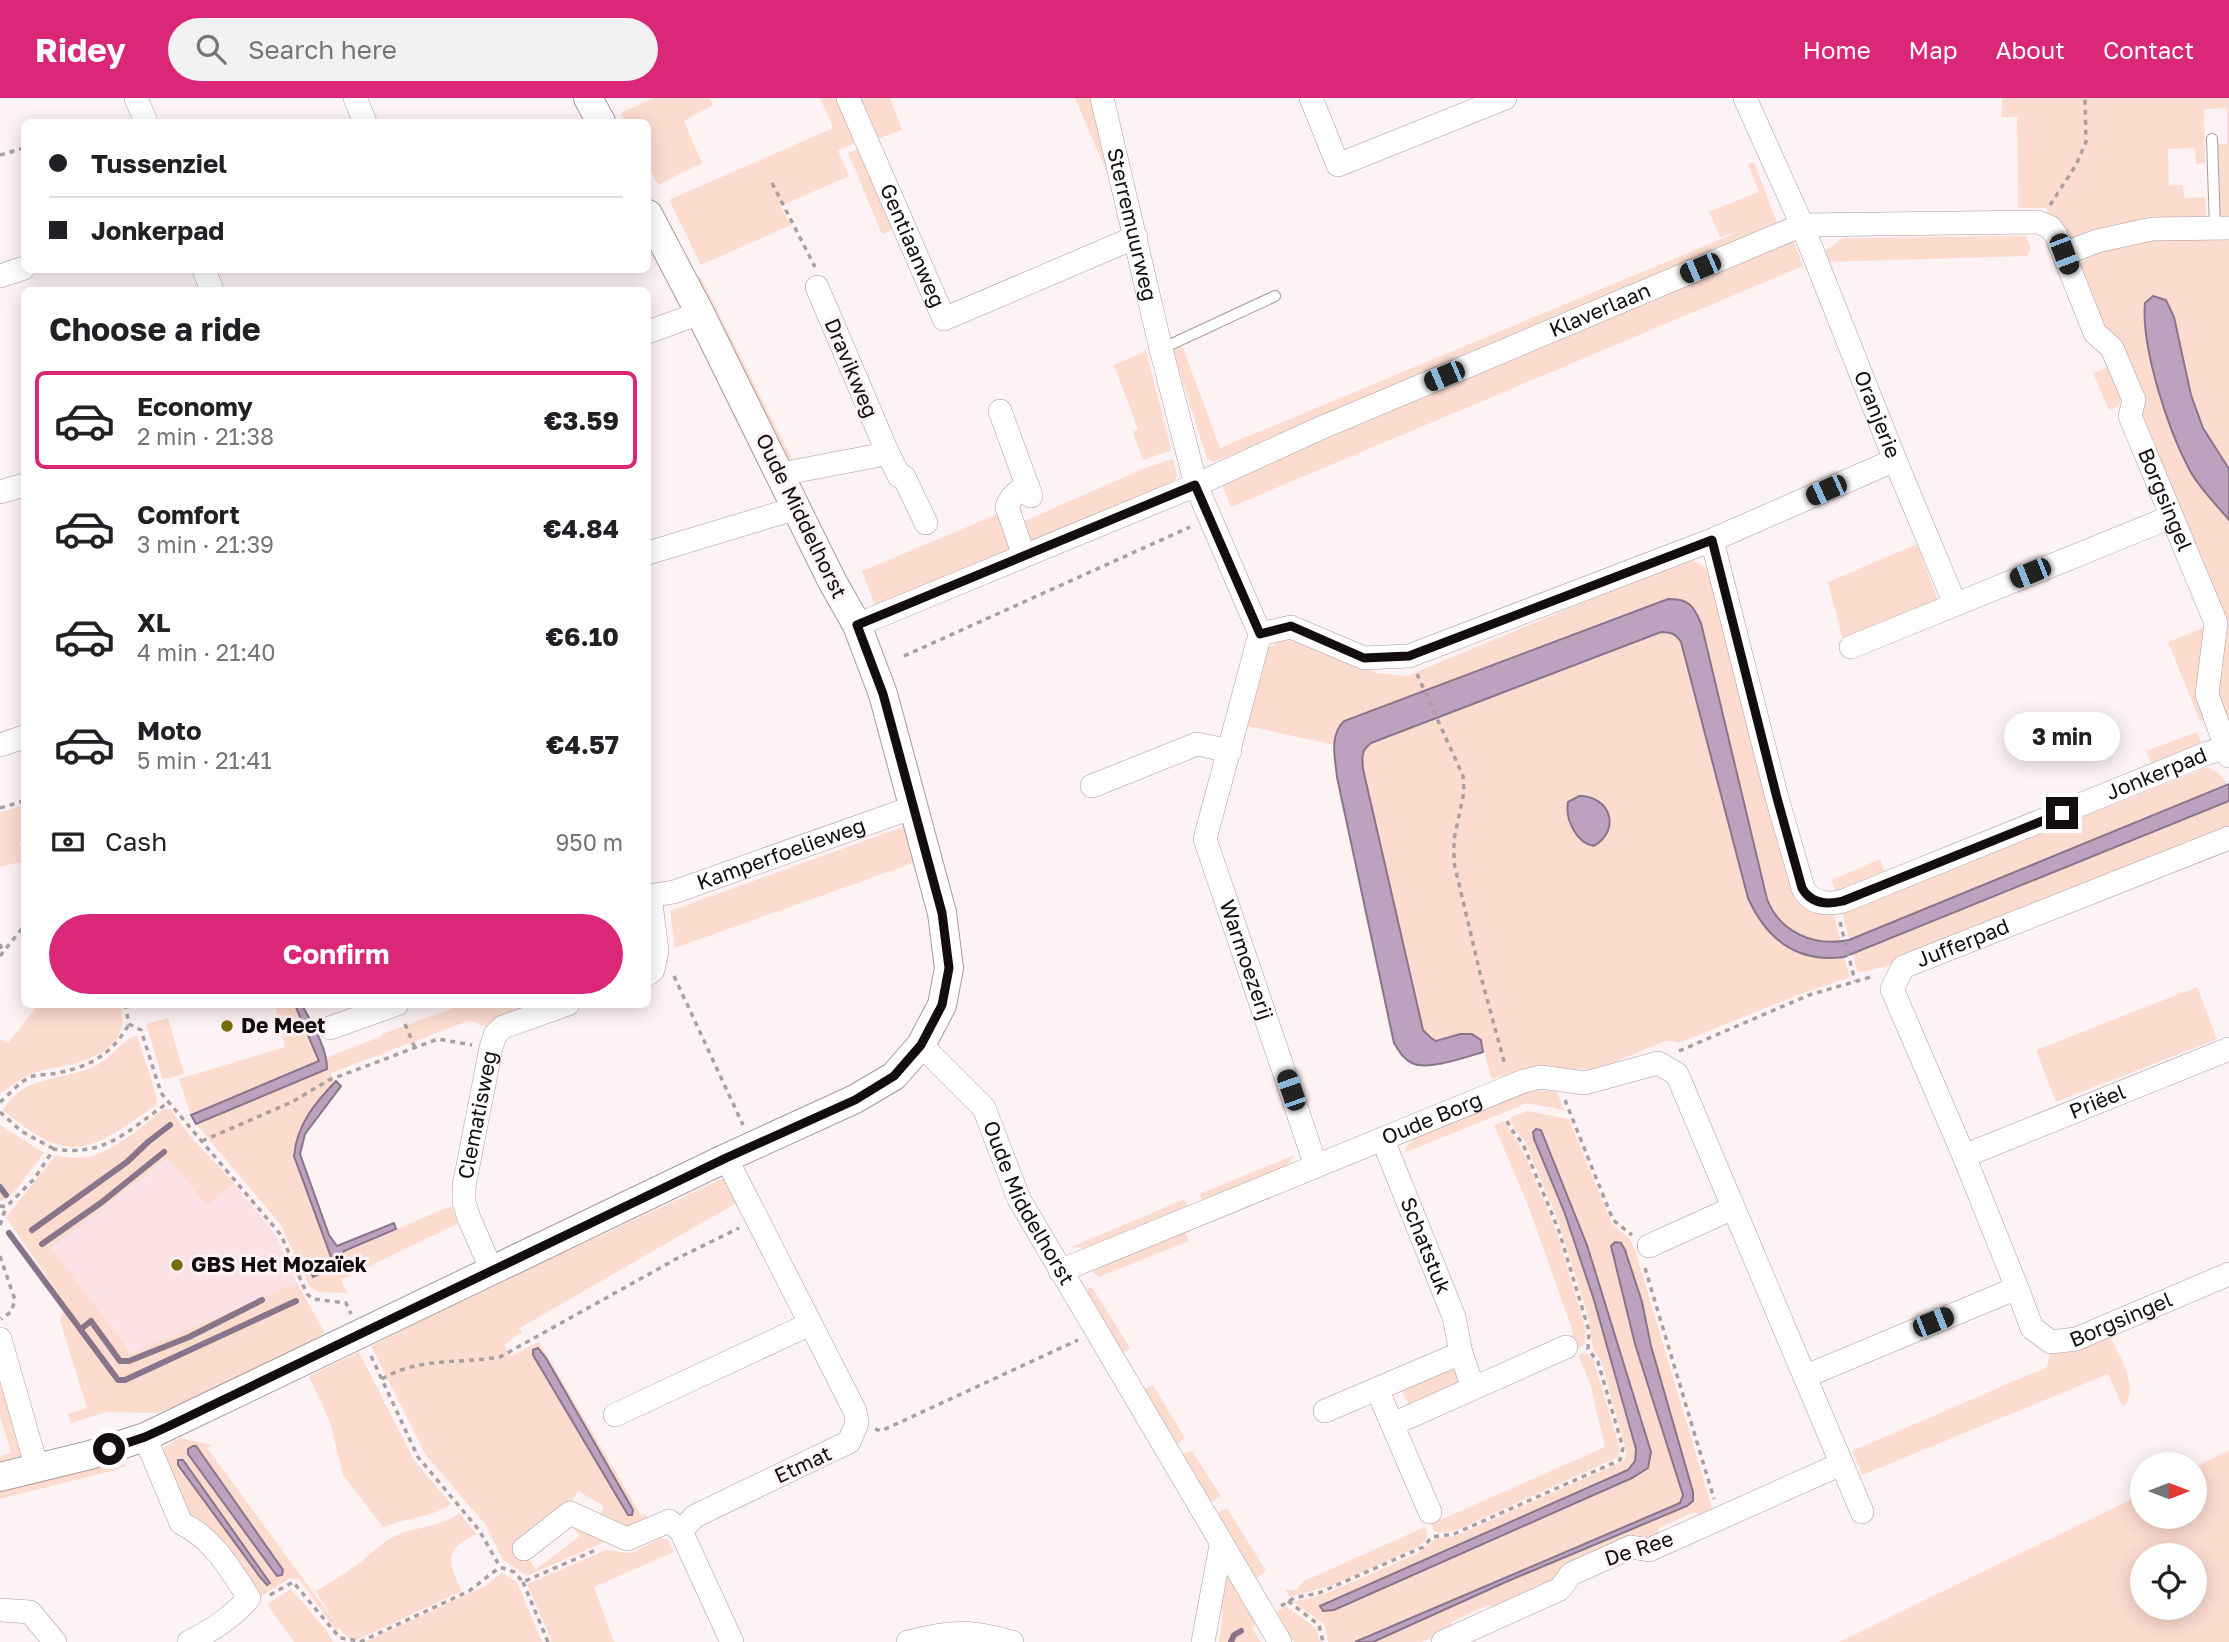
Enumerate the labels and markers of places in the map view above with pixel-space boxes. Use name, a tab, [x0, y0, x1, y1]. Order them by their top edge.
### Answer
place label: De Meet	[241, 1012, 325, 1038]
marker: De Meet	[219, 1018, 235, 1034]
place label: GBS Het Mozaïek	[191, 1251, 367, 1277]
marker: GBS Het Mozaïek	[169, 1257, 185, 1273]

